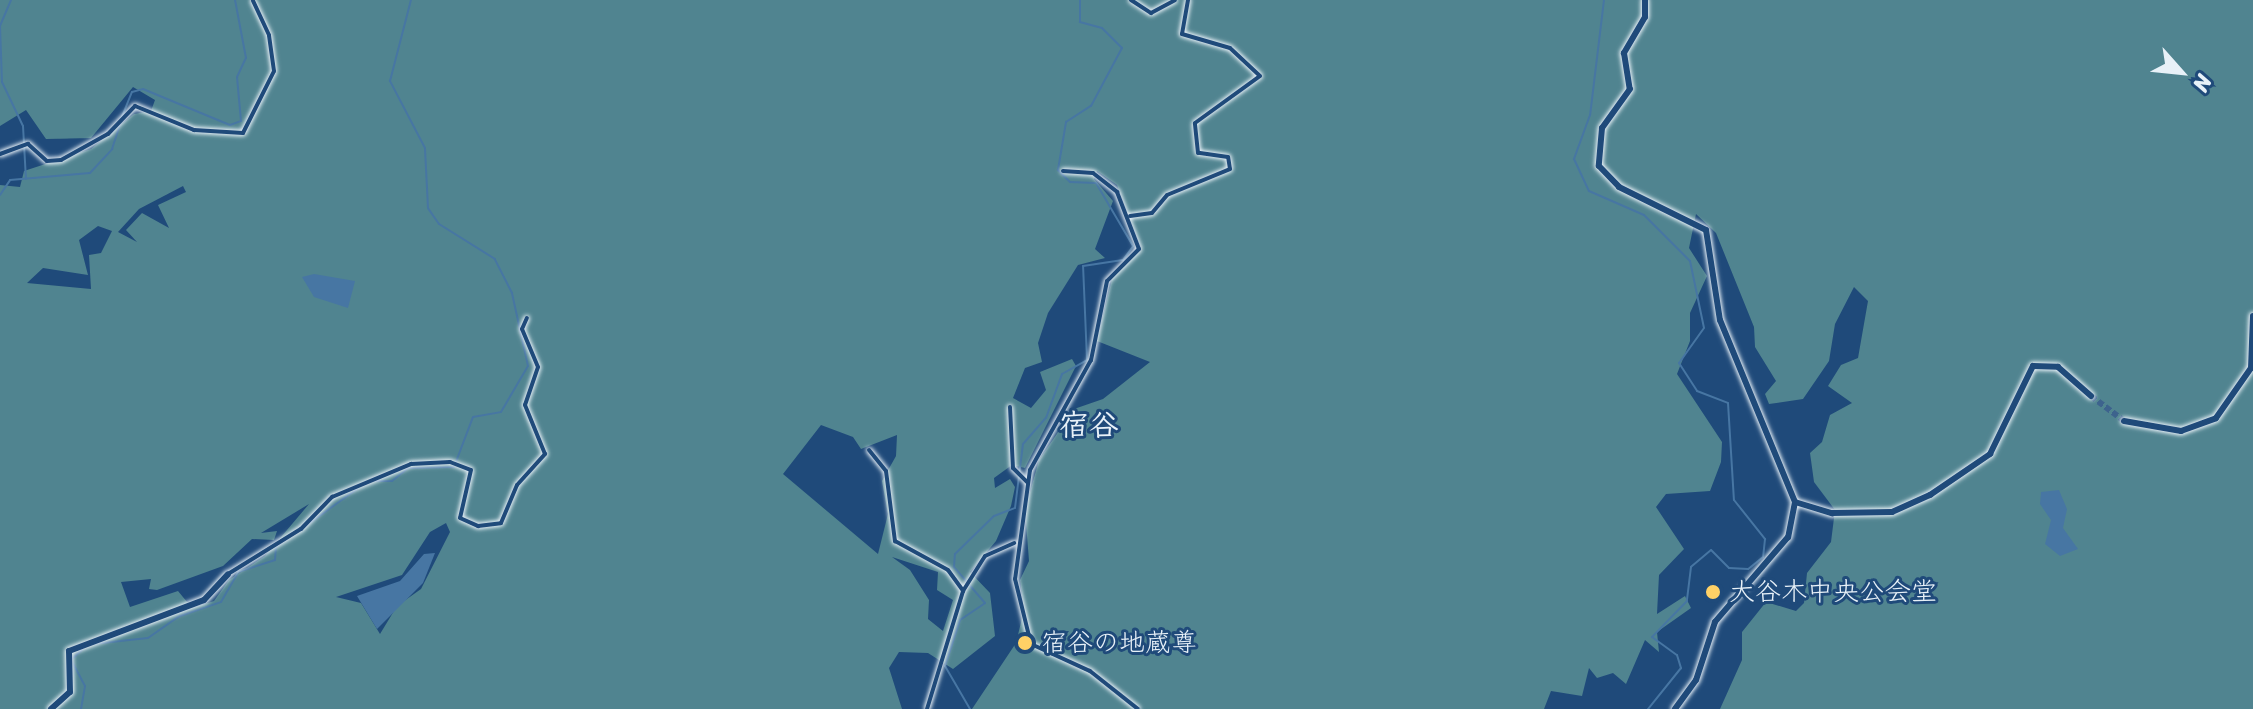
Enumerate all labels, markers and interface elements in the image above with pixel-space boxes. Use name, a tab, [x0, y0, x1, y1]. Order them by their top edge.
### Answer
north arrow	[2141, 32, 2221, 112]
text: N	[2182, 67, 2224, 99]
district label: 宿谷	[1059, 407, 1119, 443]
place label: 大谷木中央公会堂	[1729, 576, 1937, 608]
marker: 大谷木中央公会堂	[1704, 583, 1722, 601]
place label: 宿谷の地蔵尊	[1041, 627, 1197, 659]
marker: 宿谷の地蔵尊	[1016, 634, 1034, 652]

